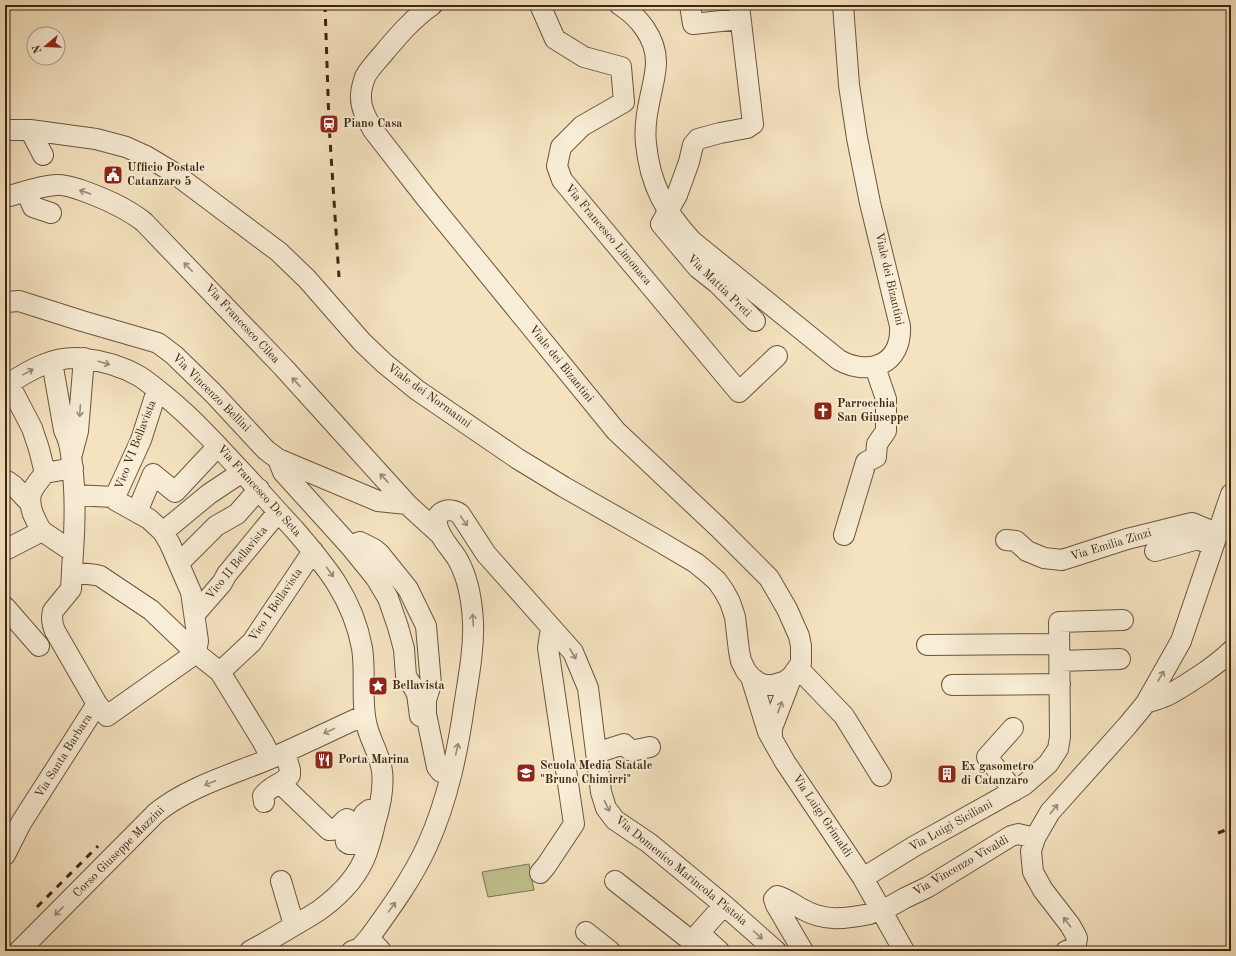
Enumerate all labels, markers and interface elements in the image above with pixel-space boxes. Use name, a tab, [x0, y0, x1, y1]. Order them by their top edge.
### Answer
north arrow	[26, 26, 66, 66]
text: N	[31, 42, 45, 55]
station icon: Piano Casa	[318, 113, 340, 135]
place label: Piano Casa	[343, 118, 402, 130]
place label: Ufficio Postale Catanzaro 5	[127, 162, 205, 188]
public building icon: Ufficio Postale Catanzaro 5	[102, 164, 124, 186]
street label: Via Francesco Limonaca	[562, 182, 654, 288]
one-way arrow	[78, 188, 91, 195]
street label: Viale dei Bizantini	[872, 231, 906, 327]
street label: Via Mattia Preti	[685, 252, 753, 320]
one-way arrow	[183, 262, 193, 272]
street label: Via Francesco Cilea	[202, 282, 282, 366]
street label: Viale dei Bizantini	[527, 323, 595, 405]
street label: Via Vincenzo Bellini	[170, 352, 252, 434]
one-way arrow	[97, 360, 110, 367]
street label: Viale dei Normanni	[385, 362, 473, 430]
one-way arrow	[21, 368, 33, 376]
one-way arrow	[291, 377, 301, 387]
place label: Parrocchia San Giuseppe	[837, 398, 909, 424]
street label: Vico VI Bellavista	[113, 399, 159, 491]
church icon: Parrocchia San Giuseppe	[812, 400, 834, 422]
one-way arrow	[76, 404, 83, 417]
street label: Via Francesco De Seta	[215, 443, 303, 539]
one-way arrow	[379, 473, 389, 483]
one-way arrow	[460, 515, 468, 526]
street label: Vico II Bellavista	[204, 524, 270, 602]
street label: Via Emilia Zinzi	[1069, 527, 1153, 563]
street label: Vico I Bellavista	[247, 566, 305, 644]
one-way arrow	[325, 567, 334, 578]
one-way arrow	[469, 614, 476, 627]
one-way arrow	[569, 648, 577, 660]
one-way arrow	[1158, 670, 1166, 682]
place icon: Bellavista	[367, 675, 389, 697]
place label: Bellavista	[392, 680, 445, 692]
one-way arrow	[777, 702, 784, 714]
street label: Via Santa Barbara	[33, 712, 95, 800]
one-way arrow	[324, 728, 336, 735]
one-way arrow	[453, 743, 461, 756]
restaurant icon: Porta Marina	[313, 749, 335, 771]
place label: Porta Marina	[338, 754, 409, 766]
place label: Scuola Media Statale "Bruno Chimirri"	[540, 760, 653, 786]
place label: Ex gasometro di Catanzaro	[961, 761, 1034, 787]
school or university icon: Scuola Media Statale "Bruno Chimirri"	[515, 762, 537, 784]
building icon: Ex gasometro di Catanzaro	[936, 763, 958, 785]
street label: Via Luigi Grimaldi	[790, 772, 854, 860]
one-way arrow	[204, 780, 216, 788]
street label: Via Luigi Siciliani	[907, 798, 995, 854]
one-way arrow	[604, 800, 611, 812]
one-way arrow	[1049, 803, 1058, 814]
street label: Corso Giuseppe Mazzini	[71, 804, 167, 900]
street label: Via Domenico Marincola Pistoia	[613, 814, 749, 928]
street label: Via Vincenzo Vivaldi	[911, 834, 1011, 898]
one-way arrow	[387, 901, 396, 912]
one-way arrow	[54, 906, 64, 916]
one-way arrow	[1063, 916, 1072, 927]
one-way arrow	[753, 931, 763, 940]

